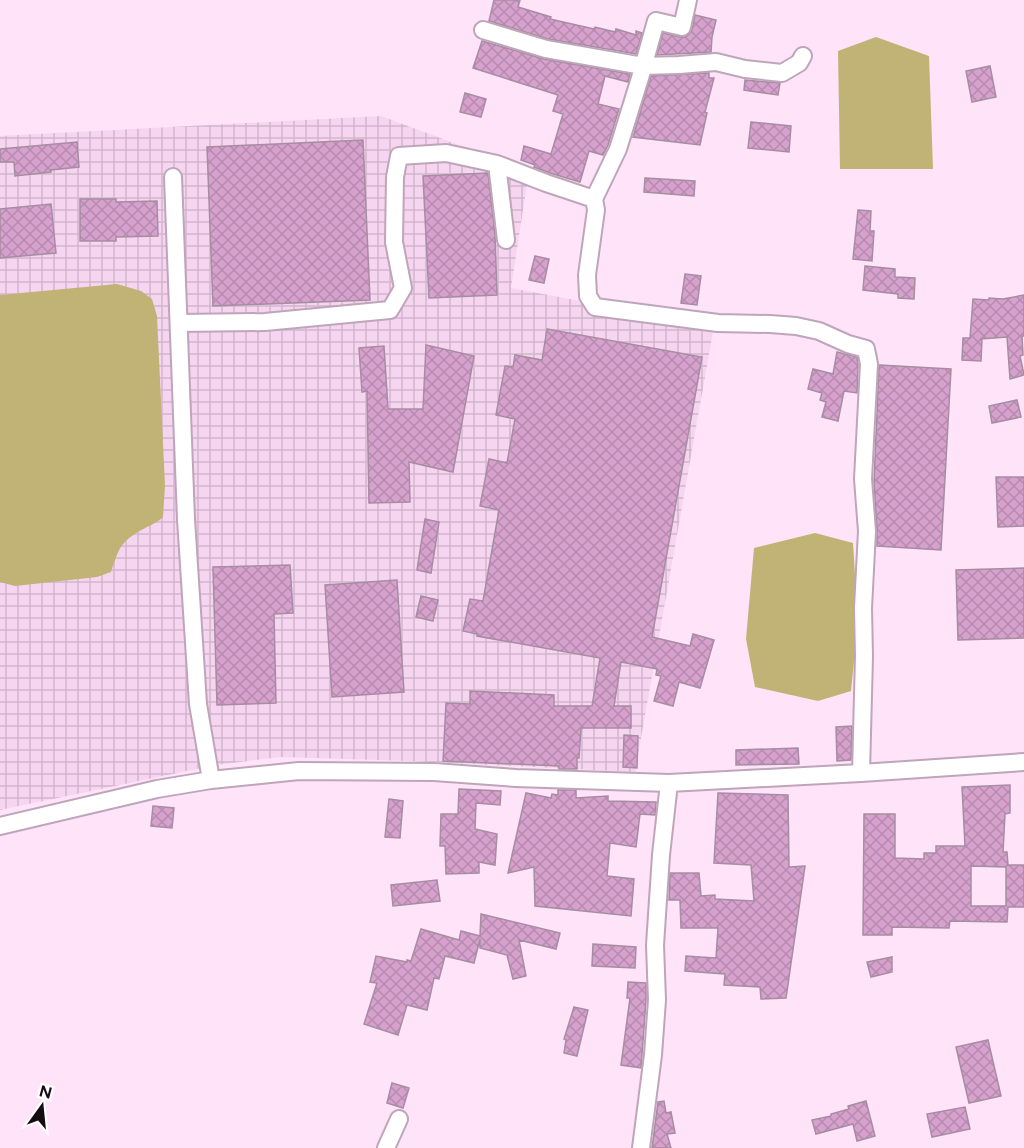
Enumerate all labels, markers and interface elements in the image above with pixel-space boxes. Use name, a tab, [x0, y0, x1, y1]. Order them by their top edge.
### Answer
north arrow	[12, 1076, 72, 1136]
text: N	[37, 1081, 54, 1103]

